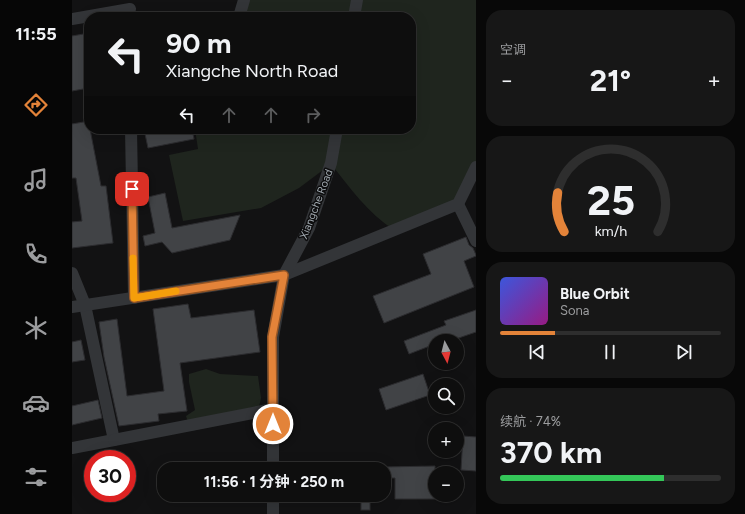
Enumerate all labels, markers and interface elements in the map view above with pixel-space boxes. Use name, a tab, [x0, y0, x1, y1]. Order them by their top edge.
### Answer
text: 11:55	[15, 23, 57, 45]
text: 90 m	[166, 26, 231, 60]
icon: left	[100, 28, 152, 80]
text: 空调	[500, 42, 526, 57]
text: Xiangche North Road	[166, 60, 338, 82]
text: 21°	[590, 62, 631, 99]
text: −	[500, 67, 514, 94]
text: +	[707, 67, 721, 94]
icon: directions	[22, 91, 50, 119]
icon: left	[176, 104, 198, 126]
icon: ahead	[218, 104, 240, 126]
icon: ahead	[260, 104, 282, 126]
icon: right	[302, 104, 324, 126]
icon: music	[22, 166, 50, 194]
street label: Xiangche Road	[297, 167, 336, 241]
pin	[115, 172, 149, 206]
text: 25	[586, 175, 635, 225]
icon: arrive	[121, 178, 143, 200]
text: km/h	[594, 222, 627, 240]
icon: phone	[22, 240, 50, 268]
text: Blue Orbit	[560, 285, 630, 303]
text: Sona	[560, 303, 589, 318]
icon: climate	[22, 314, 50, 342]
north arrow	[428, 334, 464, 370]
map controls	[428, 334, 464, 502]
icon: previous	[526, 341, 548, 363]
icon: pause	[599, 341, 621, 363]
icon: next	[673, 341, 695, 363]
button: search	[428, 378, 464, 414]
icon: car	[22, 389, 50, 417]
position arrow	[252, 403, 294, 445]
text: 续航 · 74%	[500, 414, 561, 429]
button: +	[428, 422, 464, 458]
text: 370 km	[500, 434, 602, 471]
speed limit sign: 30	[84, 450, 136, 502]
icon: filters	[22, 463, 50, 491]
button: −	[428, 466, 464, 502]
text: 11:56 · 1 分钟 · 250 m	[204, 473, 344, 491]

